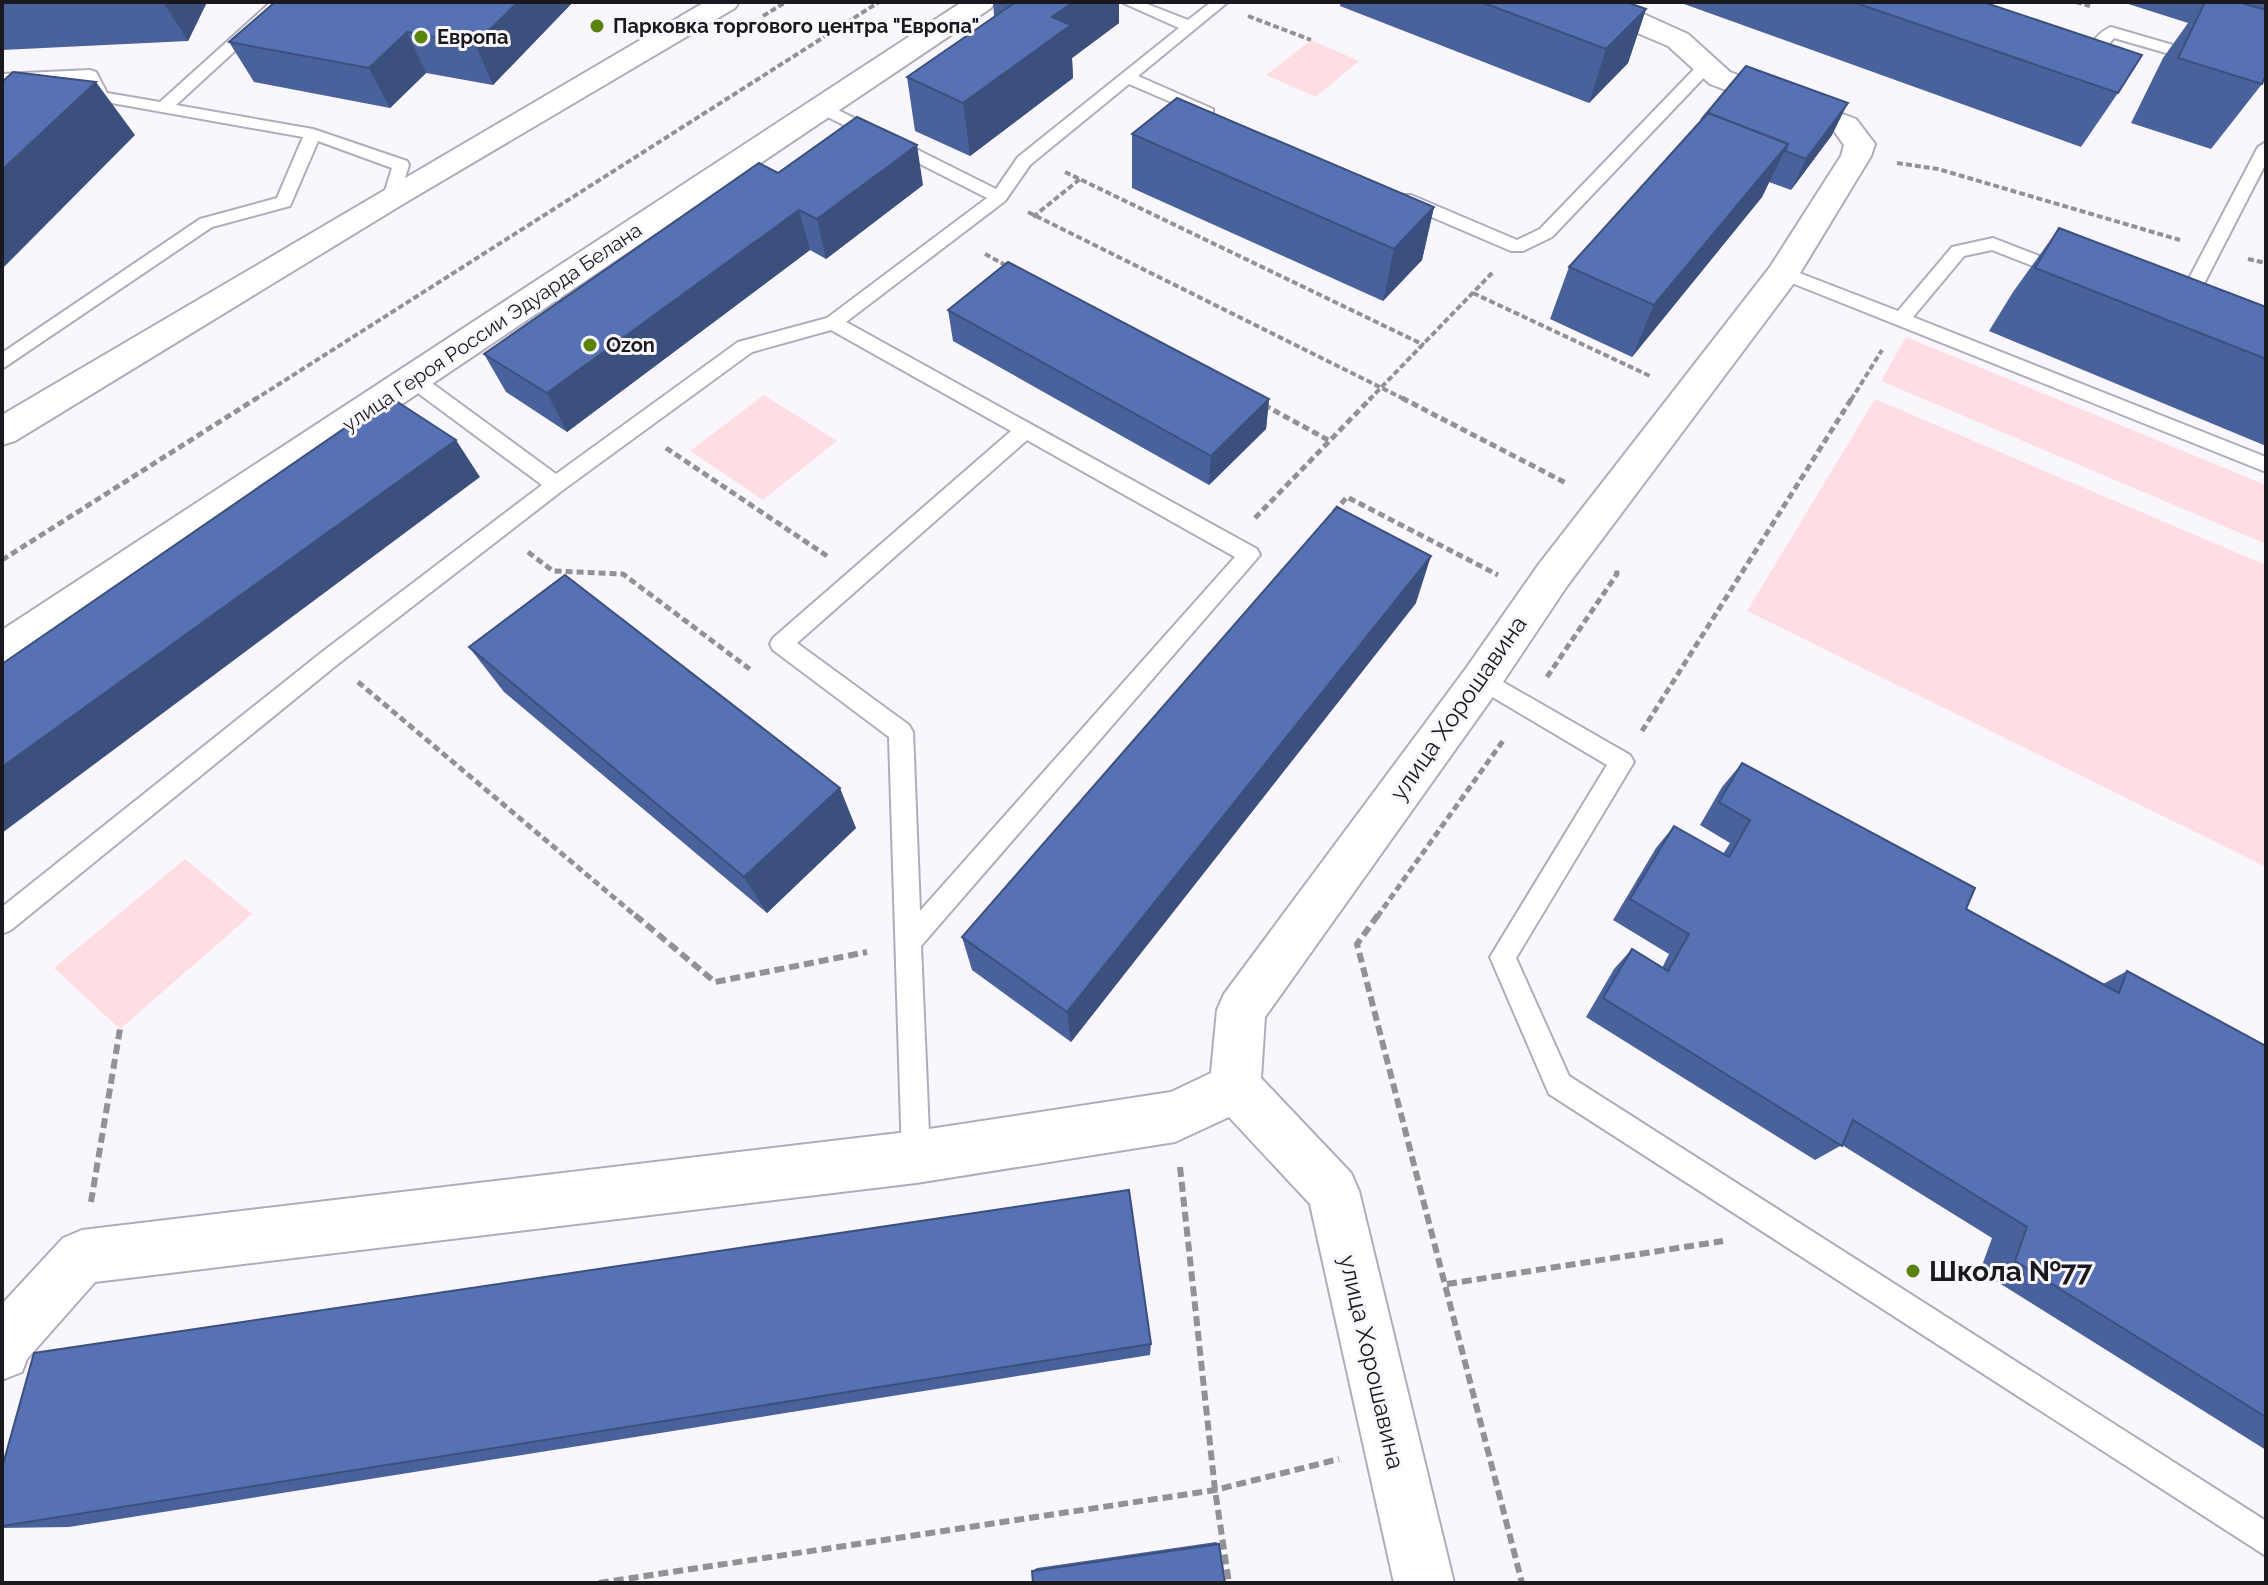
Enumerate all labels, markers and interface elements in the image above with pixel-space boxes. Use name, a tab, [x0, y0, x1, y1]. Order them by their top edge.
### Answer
place label: Парковка торгового центра "Европа"	[613, 14, 979, 38]
marker: Парковка торгового центра "Европа"	[588, 17, 606, 35]
place label: Европа	[437, 25, 508, 49]
marker: Европа	[412, 28, 430, 46]
street label: улица Героя России Эдуарда Белана	[338, 218, 646, 436]
place label: Ozon	[606, 333, 655, 357]
marker: Ozon	[581, 336, 599, 354]
street label: улица Хорошавина	[1383, 610, 1533, 806]
street label: улица Хорошавина	[1333, 1252, 1411, 1472]
place label: Школа №77	[1929, 1255, 2093, 1288]
marker: Школа №77	[1904, 1262, 1922, 1280]

